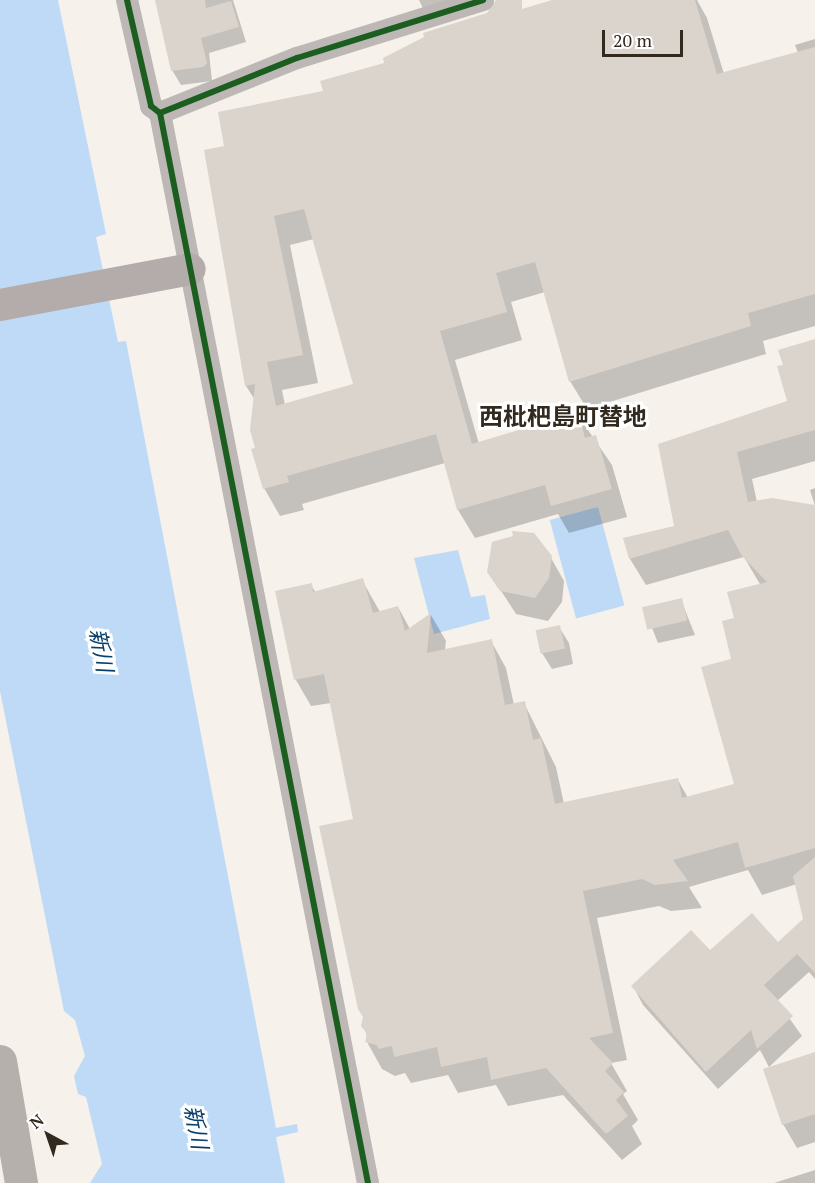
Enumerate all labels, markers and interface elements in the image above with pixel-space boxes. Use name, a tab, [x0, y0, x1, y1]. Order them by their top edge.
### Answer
scale bar	[605, 18, 686, 56]
text: 20 m	[613, 28, 652, 52]
district label: 西枇杷島町替地	[479, 403, 647, 431]
water label: 新川	[85, 626, 119, 674]
water label: 新川	[180, 1103, 214, 1151]
north arrow	[18, 1105, 78, 1165]
text: N	[25, 1109, 48, 1134]

